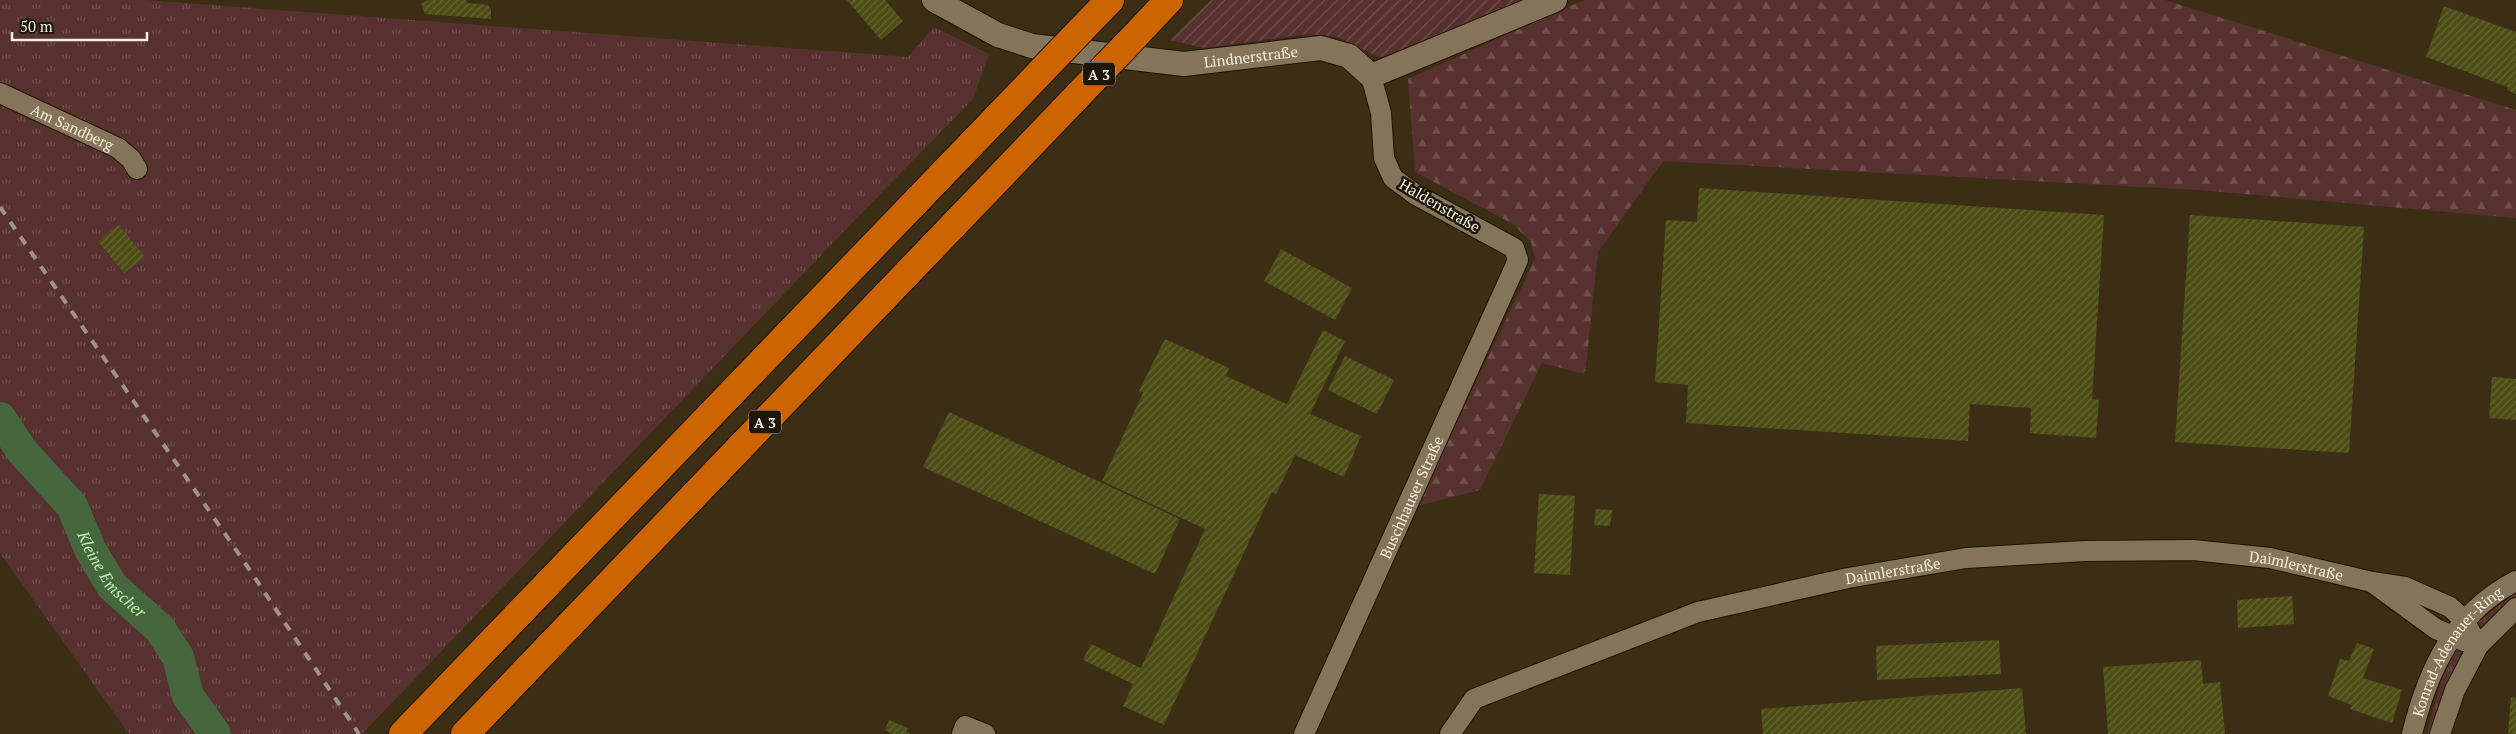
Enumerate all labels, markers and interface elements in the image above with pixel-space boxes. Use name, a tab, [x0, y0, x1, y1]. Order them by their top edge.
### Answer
scale bar	[12, 10, 148, 42]
text: 50 m	[20, 16, 53, 36]
street label: Lindnerstraße	[1203, 41, 1299, 72]
road number: A 3	[1083, 62, 1115, 86]
street label: Am Sandberg	[28, 99, 118, 155]
street label: Haldenstraße	[1396, 174, 1484, 236]
road number: A 3	[749, 411, 781, 434]
street label: Buschhauser Straße	[1375, 432, 1447, 562]
water label: Kleine Emscher	[72, 527, 152, 623]
street label: Daimlerstraße	[2248, 546, 2345, 585]
street label: Daimlerstraße	[1844, 553, 1942, 588]
street label: Konrad-Adenauer-Ring	[2407, 581, 2507, 719]

